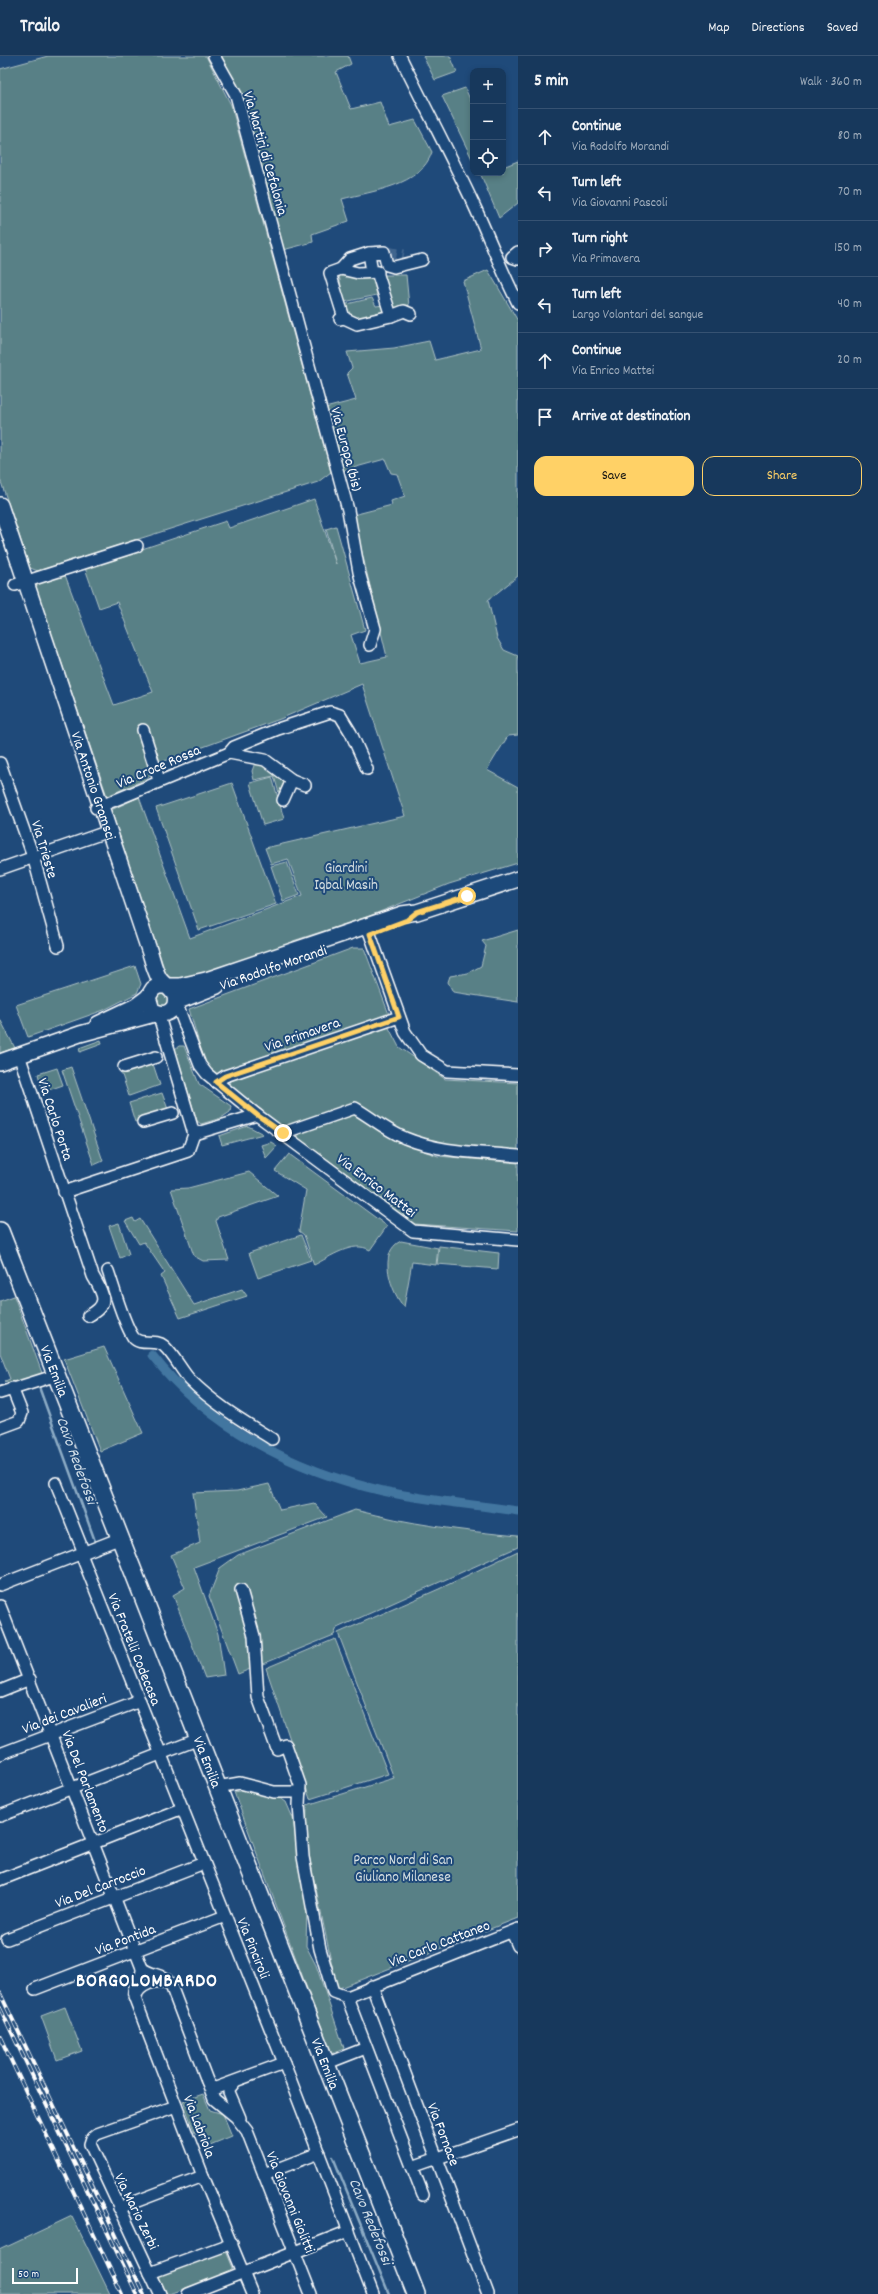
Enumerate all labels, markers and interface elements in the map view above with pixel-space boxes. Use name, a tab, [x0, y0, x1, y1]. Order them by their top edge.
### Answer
text: Trailo	[20, 14, 60, 41]
text: Map	[708, 18, 730, 38]
text: Directions	[752, 18, 805, 38]
text: Saved	[827, 18, 858, 38]
map controls	[470, 68, 506, 176]
button: +	[470, 68, 506, 104]
text: 5 min	[534, 70, 568, 94]
text: Walk · 360 m	[800, 73, 862, 92]
street label: Via Martiri di Cefalonia	[236, 89, 293, 219]
button: −	[470, 104, 506, 140]
text: Continue	[572, 116, 621, 138]
icon: ahead	[534, 126, 556, 148]
text: 80 m	[838, 127, 862, 146]
text: Via Rodolfo Morandi	[572, 138, 669, 157]
button: locate	[470, 140, 506, 176]
text: Turn left	[572, 172, 621, 194]
icon: left	[534, 182, 556, 204]
text: 70 m	[838, 183, 862, 202]
text: Via Giovanni Pascoli	[572, 194, 667, 213]
text: Turn right	[572, 228, 628, 250]
icon: right	[534, 238, 556, 260]
text: 150 m	[834, 239, 862, 258]
text: Via Primavera	[572, 250, 640, 269]
text: Turn left	[572, 284, 621, 306]
icon: left	[534, 294, 556, 316]
text: 40 m	[838, 295, 862, 314]
text: Largo Volontari del sangue	[572, 306, 703, 325]
text: Continue	[572, 340, 621, 362]
icon: ahead	[534, 350, 556, 372]
text: 20 m	[837, 351, 862, 370]
text: Via Enrico Mattei	[572, 362, 654, 381]
street label: Via Europa (bis)	[323, 405, 367, 494]
icon: arrive	[534, 406, 556, 428]
text: Arrive at destination	[572, 406, 690, 428]
button: Save	[534, 456, 694, 496]
button: Share	[702, 456, 862, 496]
street label: Via Antonio Gramsci	[64, 729, 121, 844]
street label: Via Croce Rossa	[113, 740, 205, 796]
street label: Via Trieste	[24, 818, 62, 882]
park label: Giardini Iqbal Masih	[314, 858, 378, 897]
route start	[458, 887, 476, 905]
street label: Via Rodolfo Morandi	[217, 940, 330, 998]
street label: Via Primavera	[262, 1012, 344, 1059]
street label: Via Carlo Porta	[30, 1075, 78, 1165]
route end	[274, 1124, 292, 1142]
street label: Via Enrico Mattei	[331, 1149, 420, 1224]
street label: Via Emilia	[33, 1342, 73, 1401]
water label: Cavo Redefossi	[49, 1414, 103, 1511]
street label: Via Fratelli Codecasa	[101, 1590, 166, 1710]
street label: Via dei Cavalieri	[19, 1689, 111, 1741]
street label: Via Del Parlamento	[55, 1727, 114, 1836]
street label: Via Emilia	[186, 1734, 226, 1792]
park label: Parco Nord di San Giuliano Milanese	[353, 1850, 453, 1889]
street label: Via Del Carroccio	[52, 1860, 150, 1915]
street label: Via Pinciroli	[230, 1915, 274, 1983]
street label: Via Carlo Cattaneo	[386, 1915, 494, 1974]
street label: Via Pontida	[92, 1919, 160, 1962]
district label: BORGOLOMBARDO	[76, 1969, 218, 1996]
street label: Via Emilia	[304, 2035, 344, 2094]
street label: Via Labriola	[176, 2092, 221, 2162]
street label: Via Fornace	[420, 2100, 464, 2170]
street label: Via Giovanni Giolitti	[259, 2149, 320, 2257]
street label: Via Mario Zerbi	[107, 2170, 163, 2254]
water label: Cavo Redefossi	[342, 2175, 399, 2271]
scale bar	[12, 2266, 78, 2285]
text: 50 m	[18, 2267, 39, 2283]

